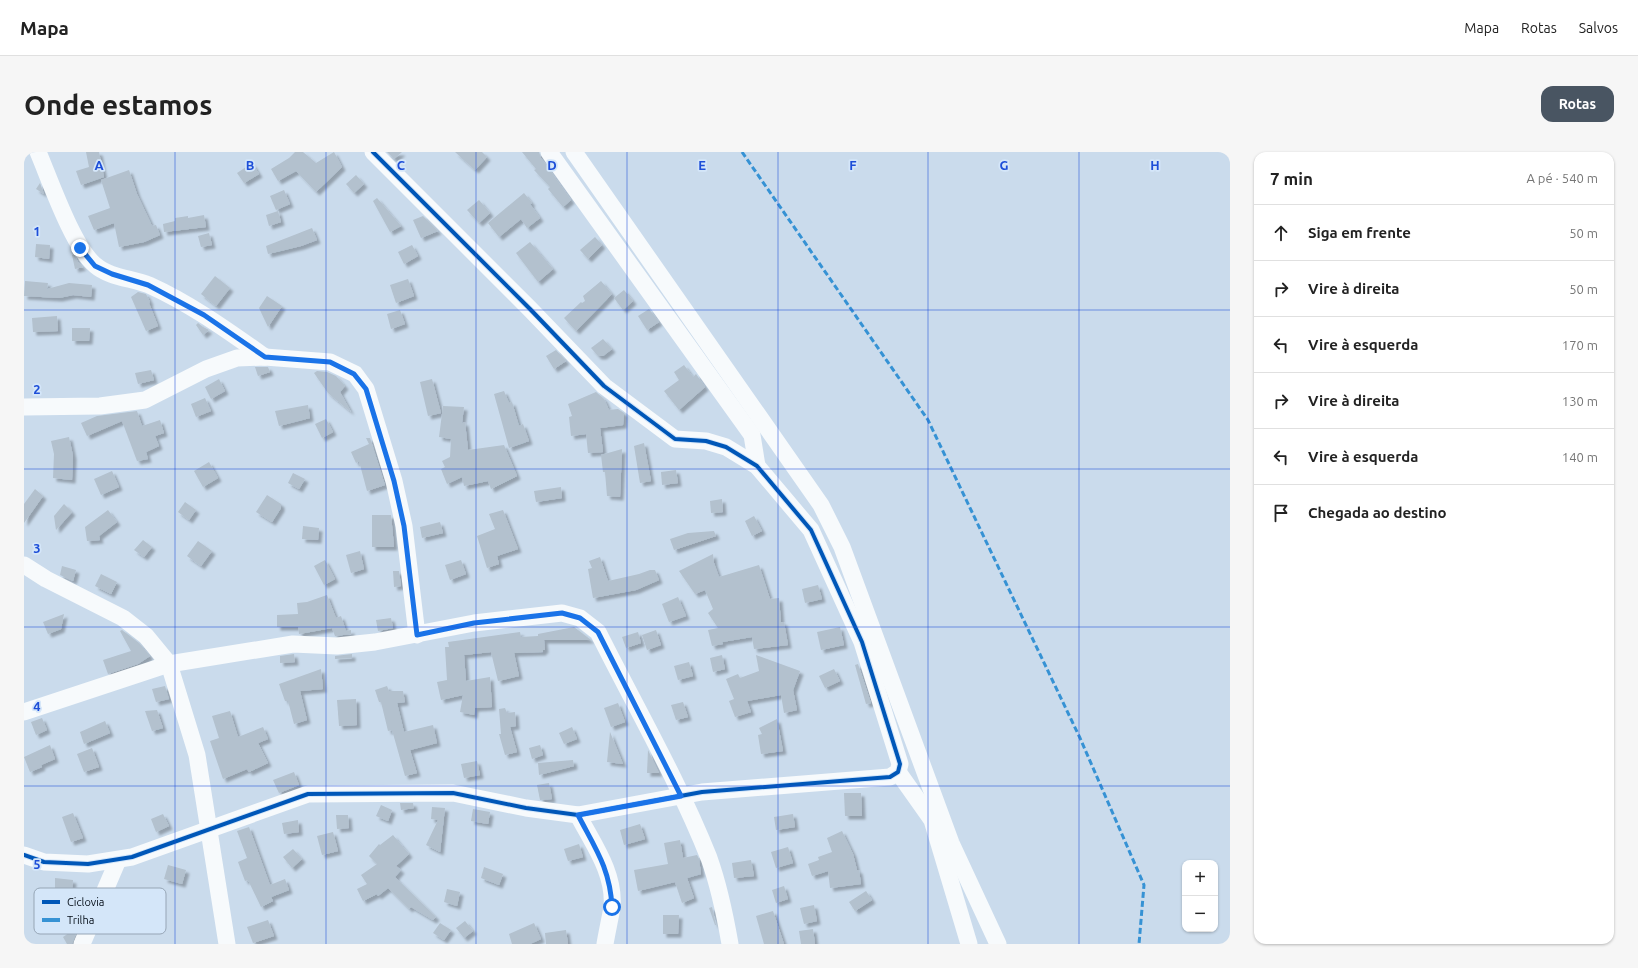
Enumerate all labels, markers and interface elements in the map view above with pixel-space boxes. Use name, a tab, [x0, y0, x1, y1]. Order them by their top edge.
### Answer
text: Mapa	[20, 17, 69, 39]
text: Mapa	[1464, 20, 1499, 36]
text: Rotas	[1521, 20, 1557, 36]
text: Salvos	[1579, 20, 1618, 36]
button: Rotas	[1541, 86, 1614, 122]
text: Onde estamos	[24, 89, 212, 120]
text: A	[94, 158, 104, 172]
text: B	[246, 158, 255, 172]
text: C	[397, 158, 406, 172]
text: D	[547, 158, 557, 172]
text: E	[698, 158, 706, 172]
text: F	[849, 158, 857, 172]
text: G	[1000, 158, 1009, 172]
text: H	[1150, 158, 1160, 172]
text: 7 min	[1270, 169, 1313, 188]
text: A pé · 540 m	[1526, 171, 1598, 185]
icon: ahead	[1270, 222, 1292, 244]
text: 1	[33, 224, 41, 238]
text: Siga em frente	[1308, 224, 1411, 241]
text: 50 m	[1569, 226, 1598, 240]
route end	[71, 239, 89, 257]
icon: right	[1270, 278, 1292, 300]
text: Vire à direita	[1308, 280, 1400, 297]
text: 50 m	[1569, 282, 1598, 296]
icon: left	[1270, 334, 1292, 356]
text: Vire à esquerda	[1308, 336, 1418, 353]
text: 170 m	[1562, 338, 1598, 352]
text: 2	[33, 382, 41, 396]
icon: right	[1270, 390, 1292, 412]
text: Vire à direita	[1308, 392, 1400, 409]
text: 130 m	[1562, 394, 1598, 408]
icon: left	[1270, 446, 1292, 468]
text: Vire à esquerda	[1308, 448, 1418, 465]
text: 140 m	[1562, 450, 1598, 464]
icon: arrive	[1270, 502, 1292, 524]
text: Chegada ao destino	[1308, 504, 1447, 521]
text: 3	[33, 541, 41, 555]
text: 4	[33, 699, 41, 713]
text: 5	[33, 857, 41, 871]
map controls	[1182, 860, 1218, 932]
button: +	[1182, 860, 1218, 896]
legend	[34, 888, 166, 934]
text: Ciclovia	[67, 896, 105, 908]
button: −	[1182, 896, 1218, 932]
route start	[603, 898, 621, 916]
text: Trilha	[67, 914, 94, 926]

